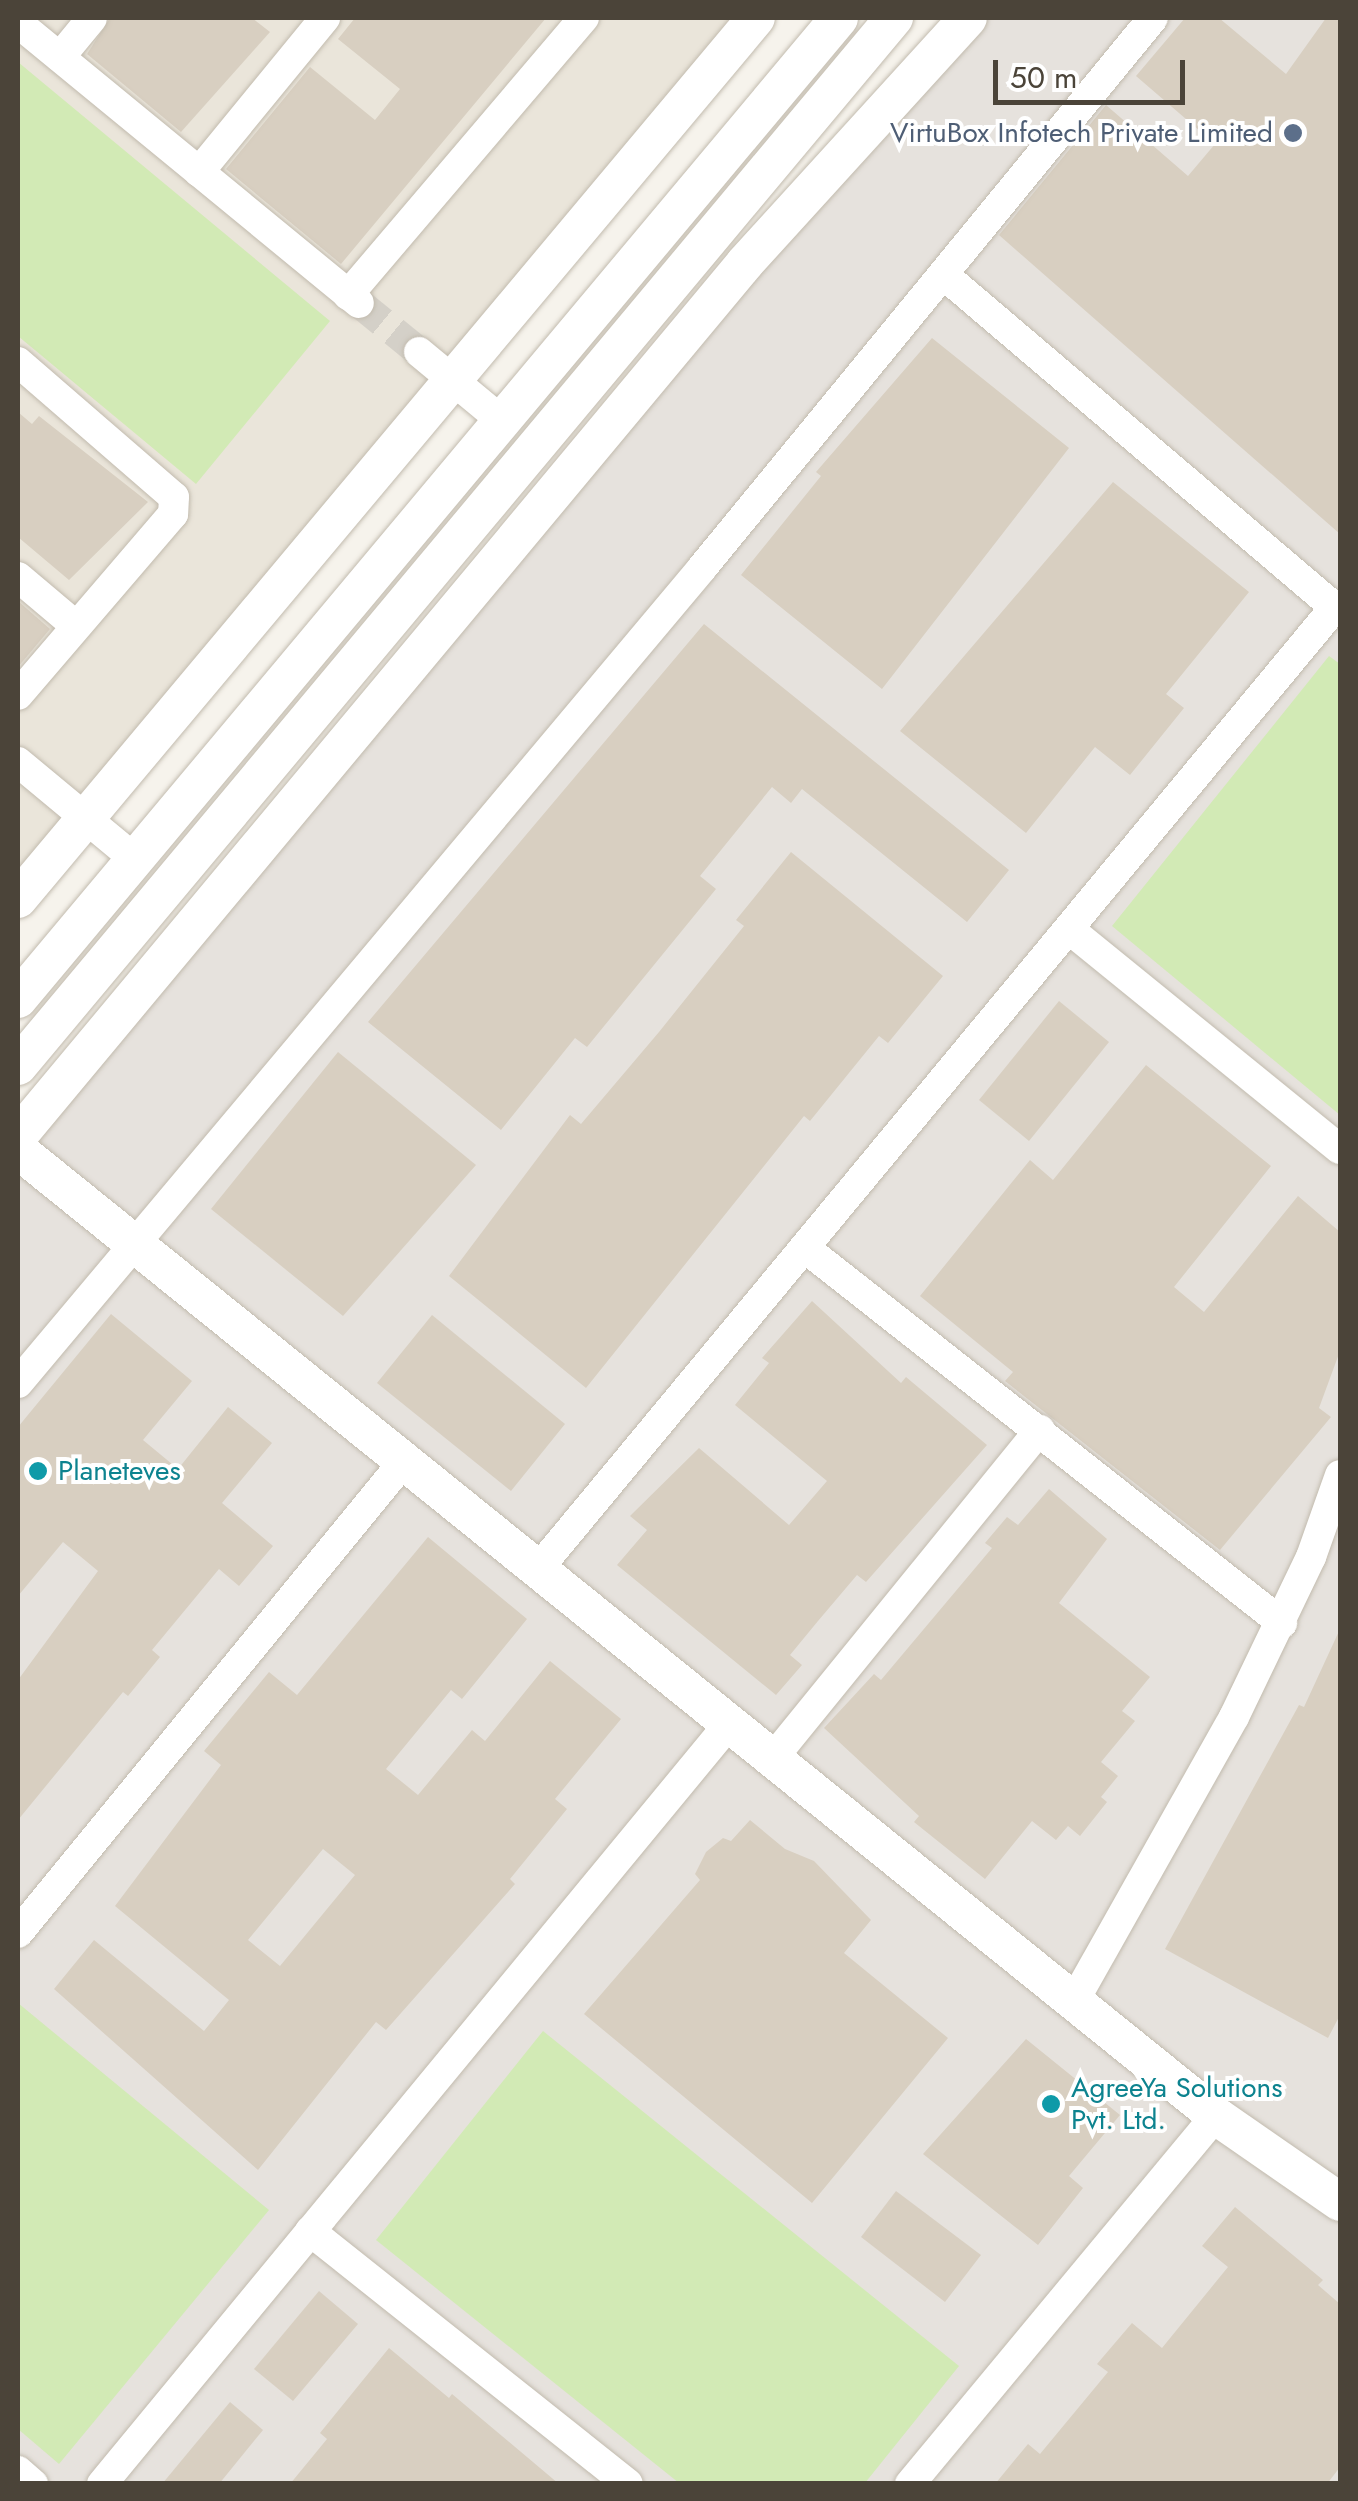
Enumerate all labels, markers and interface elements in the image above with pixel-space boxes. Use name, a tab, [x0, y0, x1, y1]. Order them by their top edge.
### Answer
scale bar	[998, 40, 1190, 102]
text: 50 m	[1010, 56, 1077, 99]
place label: VirtuBox Infotech Private Limited	[890, 116, 1273, 150]
marker: VirtuBox Infotech Private Limited	[1282, 122, 1304, 144]
place label: Planeteves	[58, 1454, 181, 1488]
marker: Planeteves	[27, 1460, 49, 1482]
place label: AgreeYa Solutions Pvt. Ltd.	[1071, 2071, 1282, 2137]
marker: AgreeYa Solutions Pvt. Ltd.	[1040, 2093, 1062, 2115]

